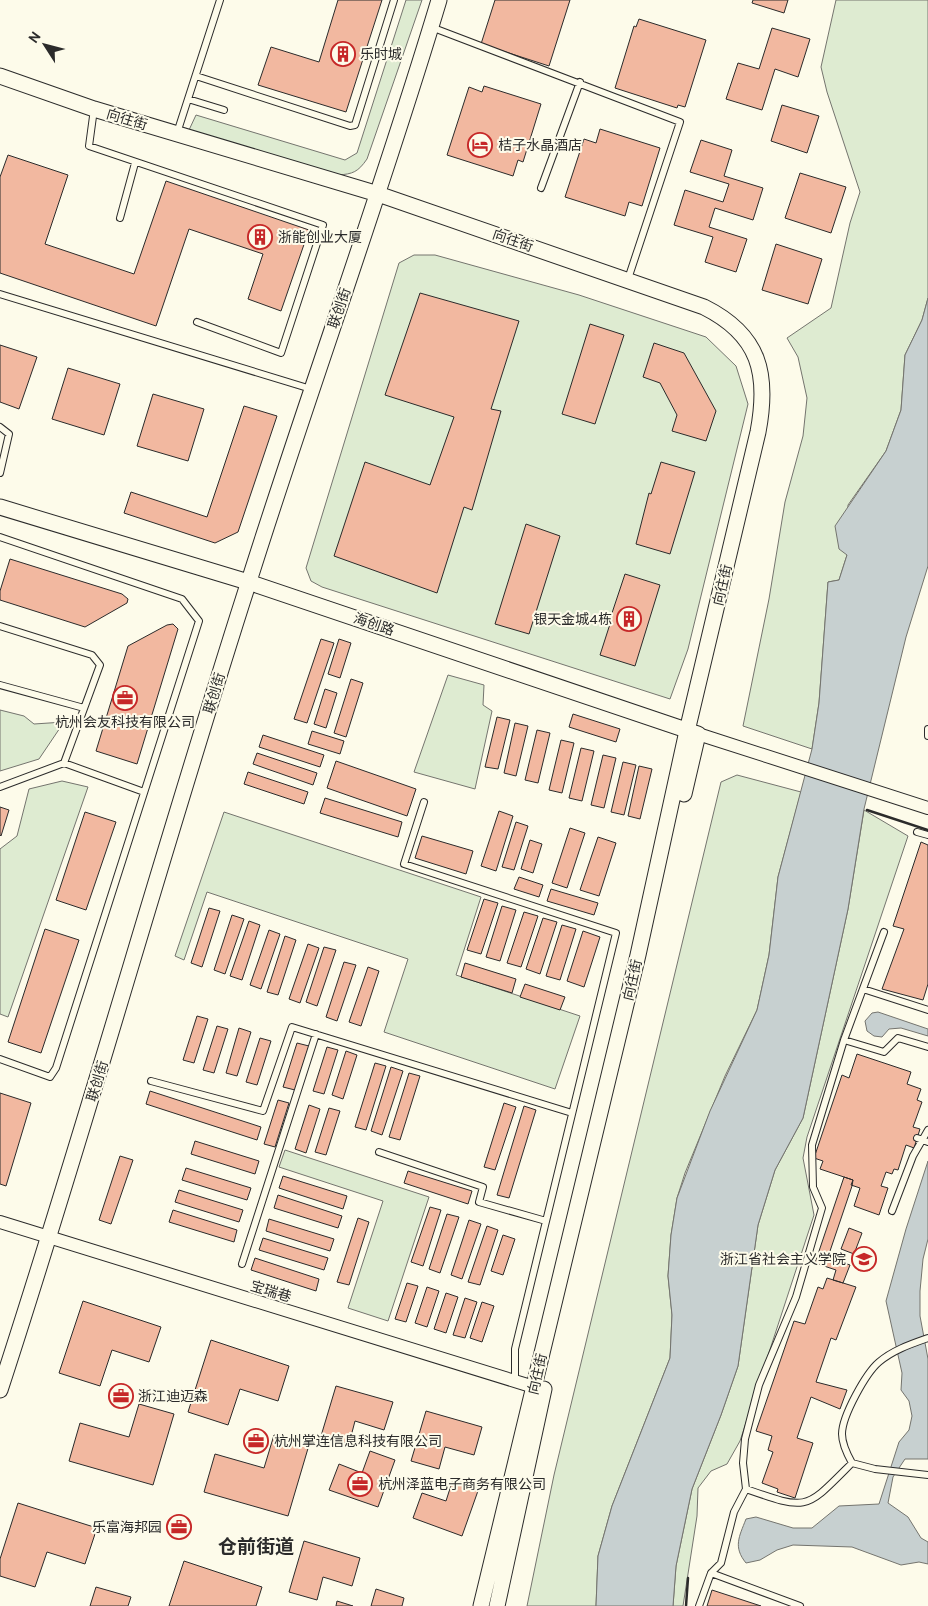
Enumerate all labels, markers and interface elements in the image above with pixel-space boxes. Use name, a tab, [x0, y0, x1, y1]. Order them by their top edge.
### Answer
north arrow	[20, 20, 70, 70]
text: N	[26, 29, 46, 47]
building icon: 乐时城	[330, 41, 356, 67]
place label: 乐时城	[360, 47, 402, 64]
street label: 向往街	[104, 106, 149, 135]
hotel icon: 桔子水晶酒店	[467, 132, 493, 158]
place label: 桔子水晶酒店	[498, 138, 582, 155]
building icon: 浙能创业大厦	[247, 224, 273, 250]
street label: 向往街	[490, 227, 535, 256]
place label: 浙能创业大厦	[278, 229, 362, 247]
street label: 联创街	[325, 286, 355, 331]
street label: 向往街	[710, 563, 736, 608]
building icon: 银天金城4栋	[616, 606, 642, 632]
street label: 海创路	[351, 610, 396, 640]
place label: 银天金城4栋	[533, 611, 612, 629]
street label: 联创街	[200, 671, 230, 716]
office icon: 杭州会友科技有限公司	[112, 685, 138, 711]
place label: 杭州会友科技有限公司	[55, 714, 195, 732]
street label: 向往街	[620, 958, 646, 1003]
street label: 联创街	[83, 1059, 113, 1104]
school or university icon: 浙江省社会主义学院	[851, 1246, 877, 1272]
place label: 浙江省社会主义学院	[720, 1252, 846, 1269]
street label: 宝瑞巷	[248, 1278, 293, 1307]
street label: 向往街	[525, 1352, 551, 1397]
office icon: 浙江迪迈森	[108, 1383, 134, 1409]
place label: 浙江迪迈森	[138, 1389, 208, 1406]
office icon: 杭州掌连信息科技有限公司	[243, 1428, 269, 1454]
place label: 杭州掌连信息科技有限公司	[274, 1433, 442, 1451]
office icon: 杭州泽蓝电子商务有限公司	[347, 1471, 373, 1497]
place label: 杭州泽蓝电子商务有限公司	[378, 1476, 546, 1494]
office icon: 乐富海邦园	[166, 1514, 192, 1540]
place label: 乐富海邦园	[92, 1520, 162, 1537]
district label: 仓前街道	[218, 1536, 294, 1560]

